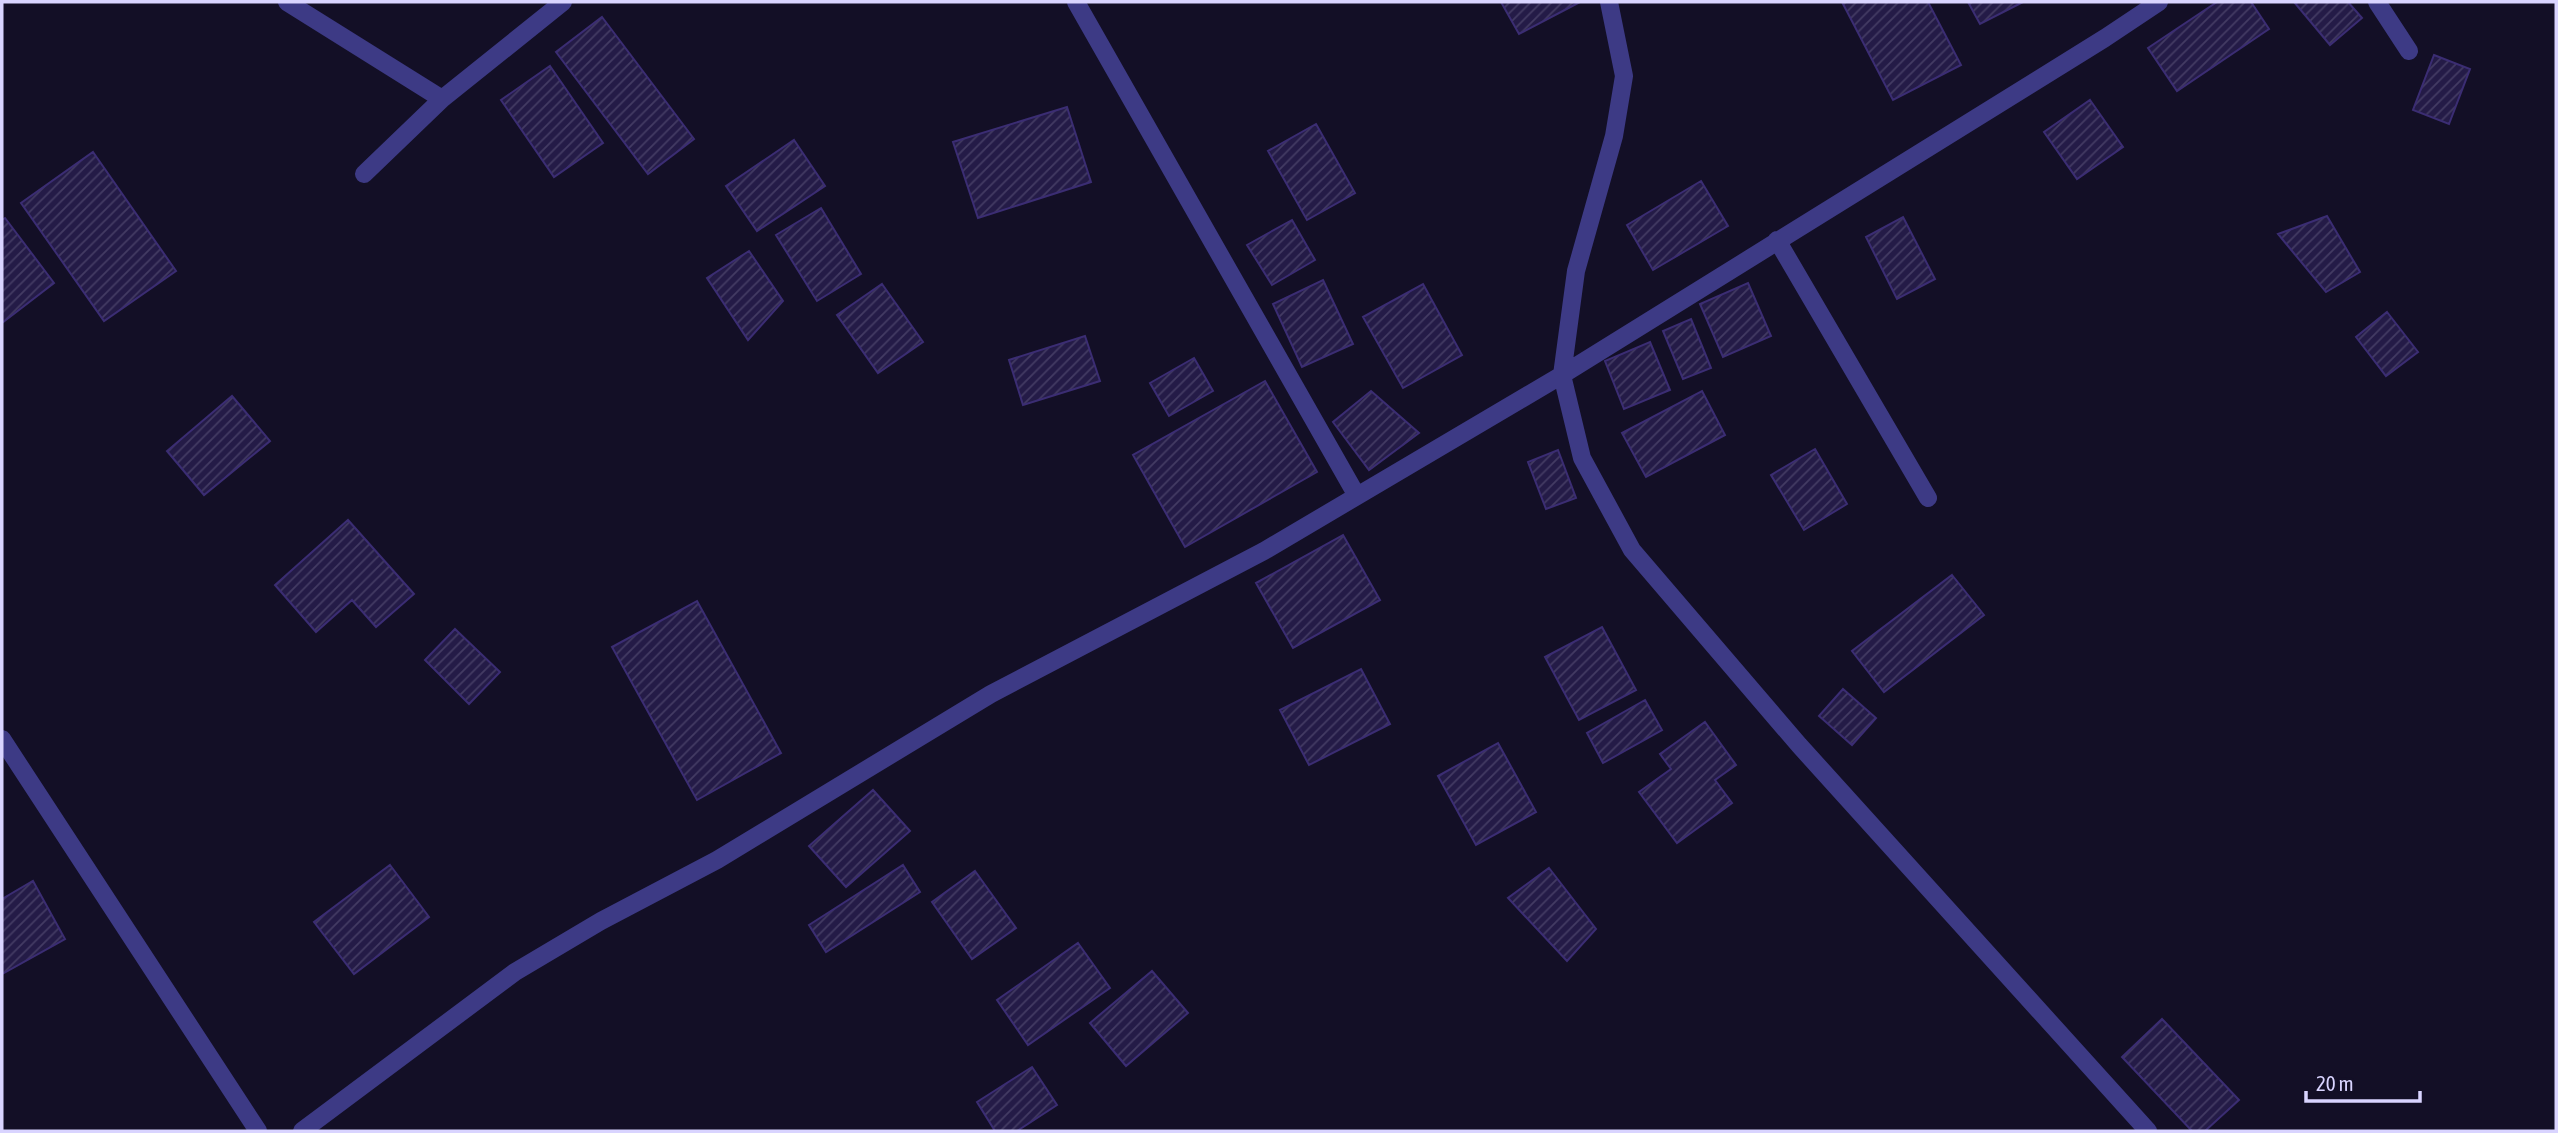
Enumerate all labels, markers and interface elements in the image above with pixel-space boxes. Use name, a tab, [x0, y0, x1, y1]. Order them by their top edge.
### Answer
scale bar	[2306, 1060, 2420, 1104]
text: 20 m	[2316, 1071, 2354, 1095]

